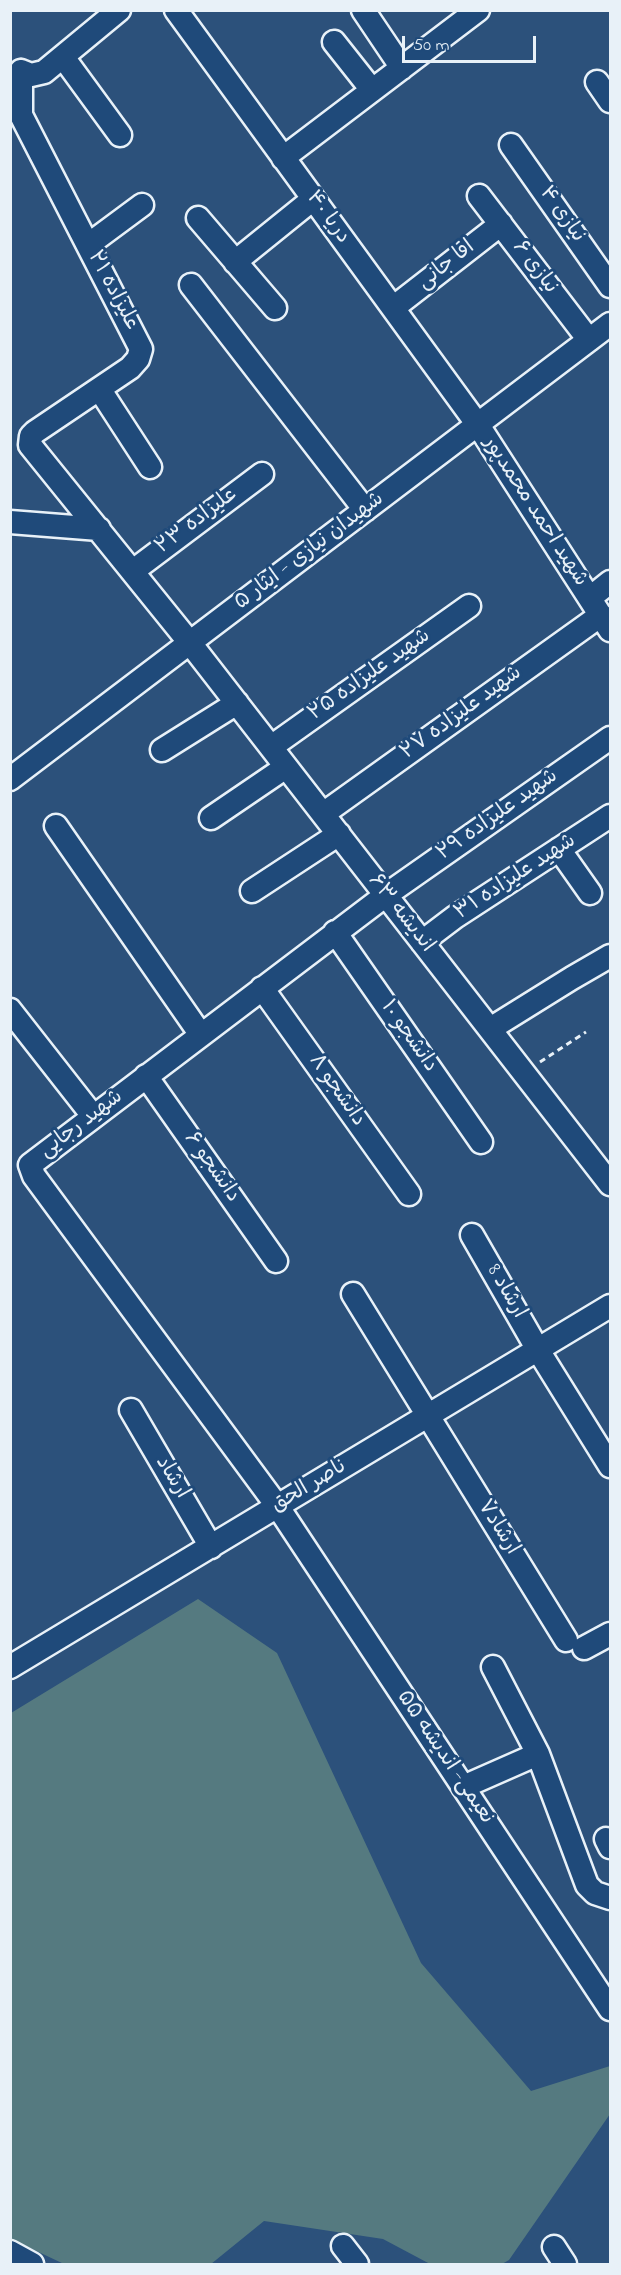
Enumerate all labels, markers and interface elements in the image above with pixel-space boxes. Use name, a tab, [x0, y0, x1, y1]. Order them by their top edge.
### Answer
scale bar	[405, 24, 538, 62]
text: 50 m	[413, 33, 450, 59]
street label: نیازی ۴	[533, 182, 589, 248]
street label: دریا ۴۰	[299, 187, 355, 249]
street label: اقا جانی	[413, 236, 481, 296]
street label: نیازی ۶	[506, 236, 562, 300]
street label: علیزاده ۲۱	[81, 247, 143, 335]
street label: شهید احمد محمدپور	[476, 432, 592, 592]
street label: علیزاده ۲۳	[151, 483, 243, 561]
street label: شهیدان نیازی - ایثار ۵	[230, 488, 390, 616]
street label: شهید علیزاده ۲۵	[304, 624, 436, 728]
street label: شهید علیزاده ۲۷	[396, 662, 528, 766]
street label: شهید علیزاده ۲۹	[432, 765, 564, 867]
street label: شهید علیزاده ۳۱	[451, 829, 581, 927]
street label: اندیشه ۶۳	[361, 870, 439, 958]
street label: دانشجو ۱۰	[374, 996, 442, 1078]
street label: دانشجو ۸	[302, 1050, 370, 1132]
street label: شهید رجایی	[35, 1085, 129, 1165]
street label: دانشجو ۶	[178, 1128, 244, 1208]
street label: ارشاد 8	[479, 1260, 531, 1324]
street label: ارشاد	[149, 1452, 193, 1504]
street label: ناصر الحق	[268, 1455, 352, 1519]
street label: ارشاد۷	[470, 1496, 524, 1560]
street label: نعیمی- اندیشه ۵۵	[390, 1686, 498, 1830]

